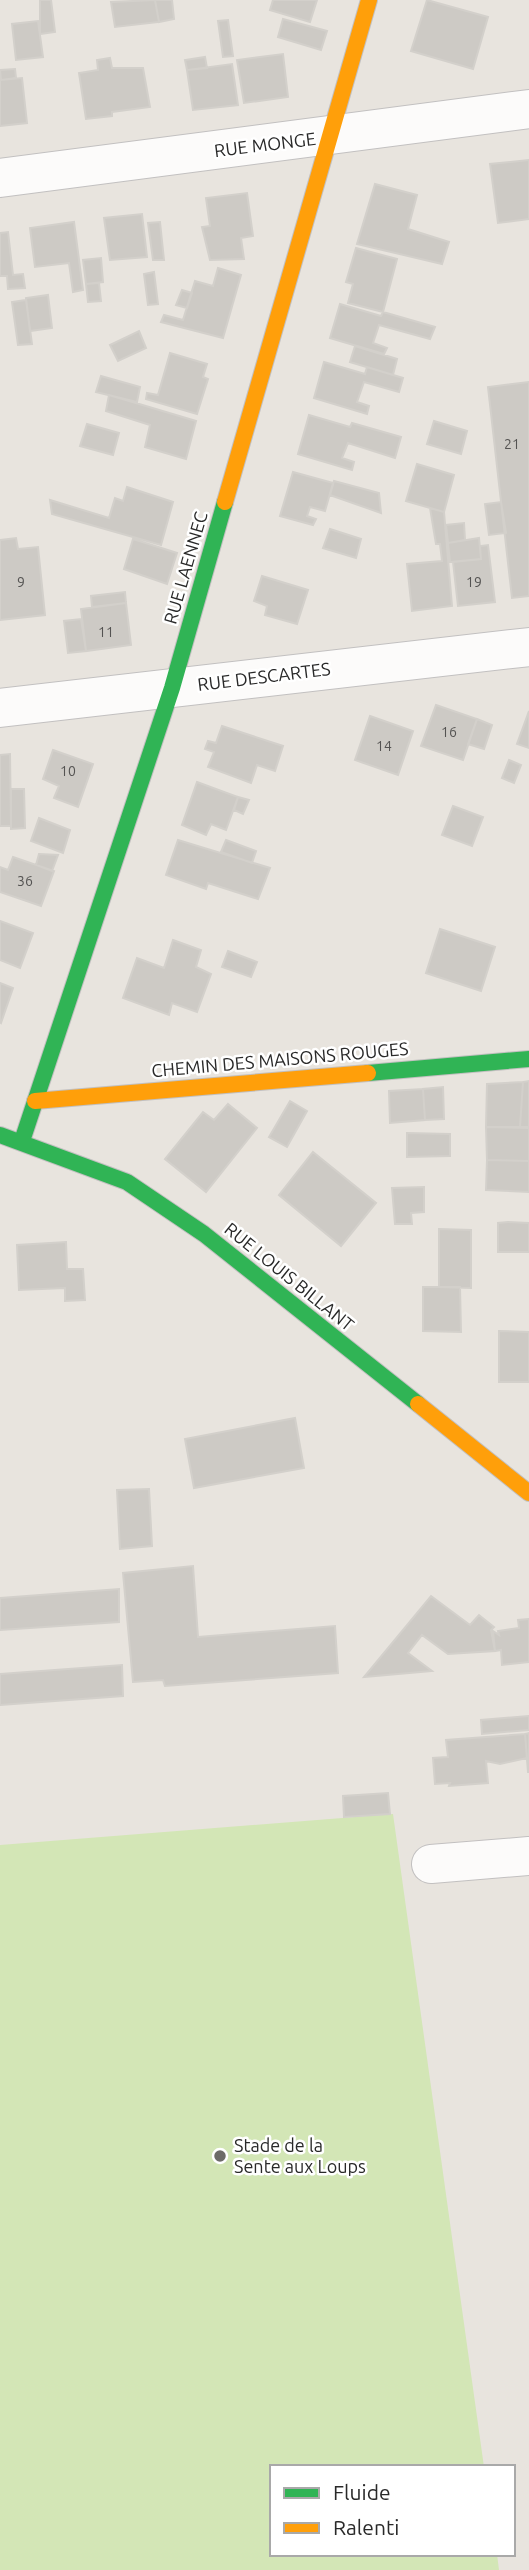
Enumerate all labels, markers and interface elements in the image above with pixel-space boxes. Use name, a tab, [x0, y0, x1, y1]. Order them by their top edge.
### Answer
street label: RUE MONGE	[213, 128, 317, 160]
house number: 21	[504, 436, 520, 452]
street label: RUE LAENNEC	[159, 509, 211, 626]
house number: 9	[17, 574, 25, 590]
house number: 19	[466, 574, 482, 590]
house number: 11	[98, 624, 114, 640]
street label: RUE DESCARTES	[196, 658, 332, 694]
house number: 16	[441, 724, 457, 740]
house number: 14	[376, 738, 392, 754]
house number: 10	[60, 763, 76, 779]
house number: 36	[17, 873, 33, 889]
street label: CHEMIN DES MAISONS ROUGES	[151, 1038, 409, 1080]
street label: RUE LOUIS BILLANT	[221, 1218, 358, 1334]
place label: Stade de la Sente aux Loups	[234, 2135, 366, 2176]
marker: Stade de la Sente aux Loups	[212, 2148, 228, 2164]
legend	[270, 2465, 515, 2556]
text: Fluide	[333, 2480, 391, 2504]
text: Ralenti	[333, 2515, 399, 2539]

